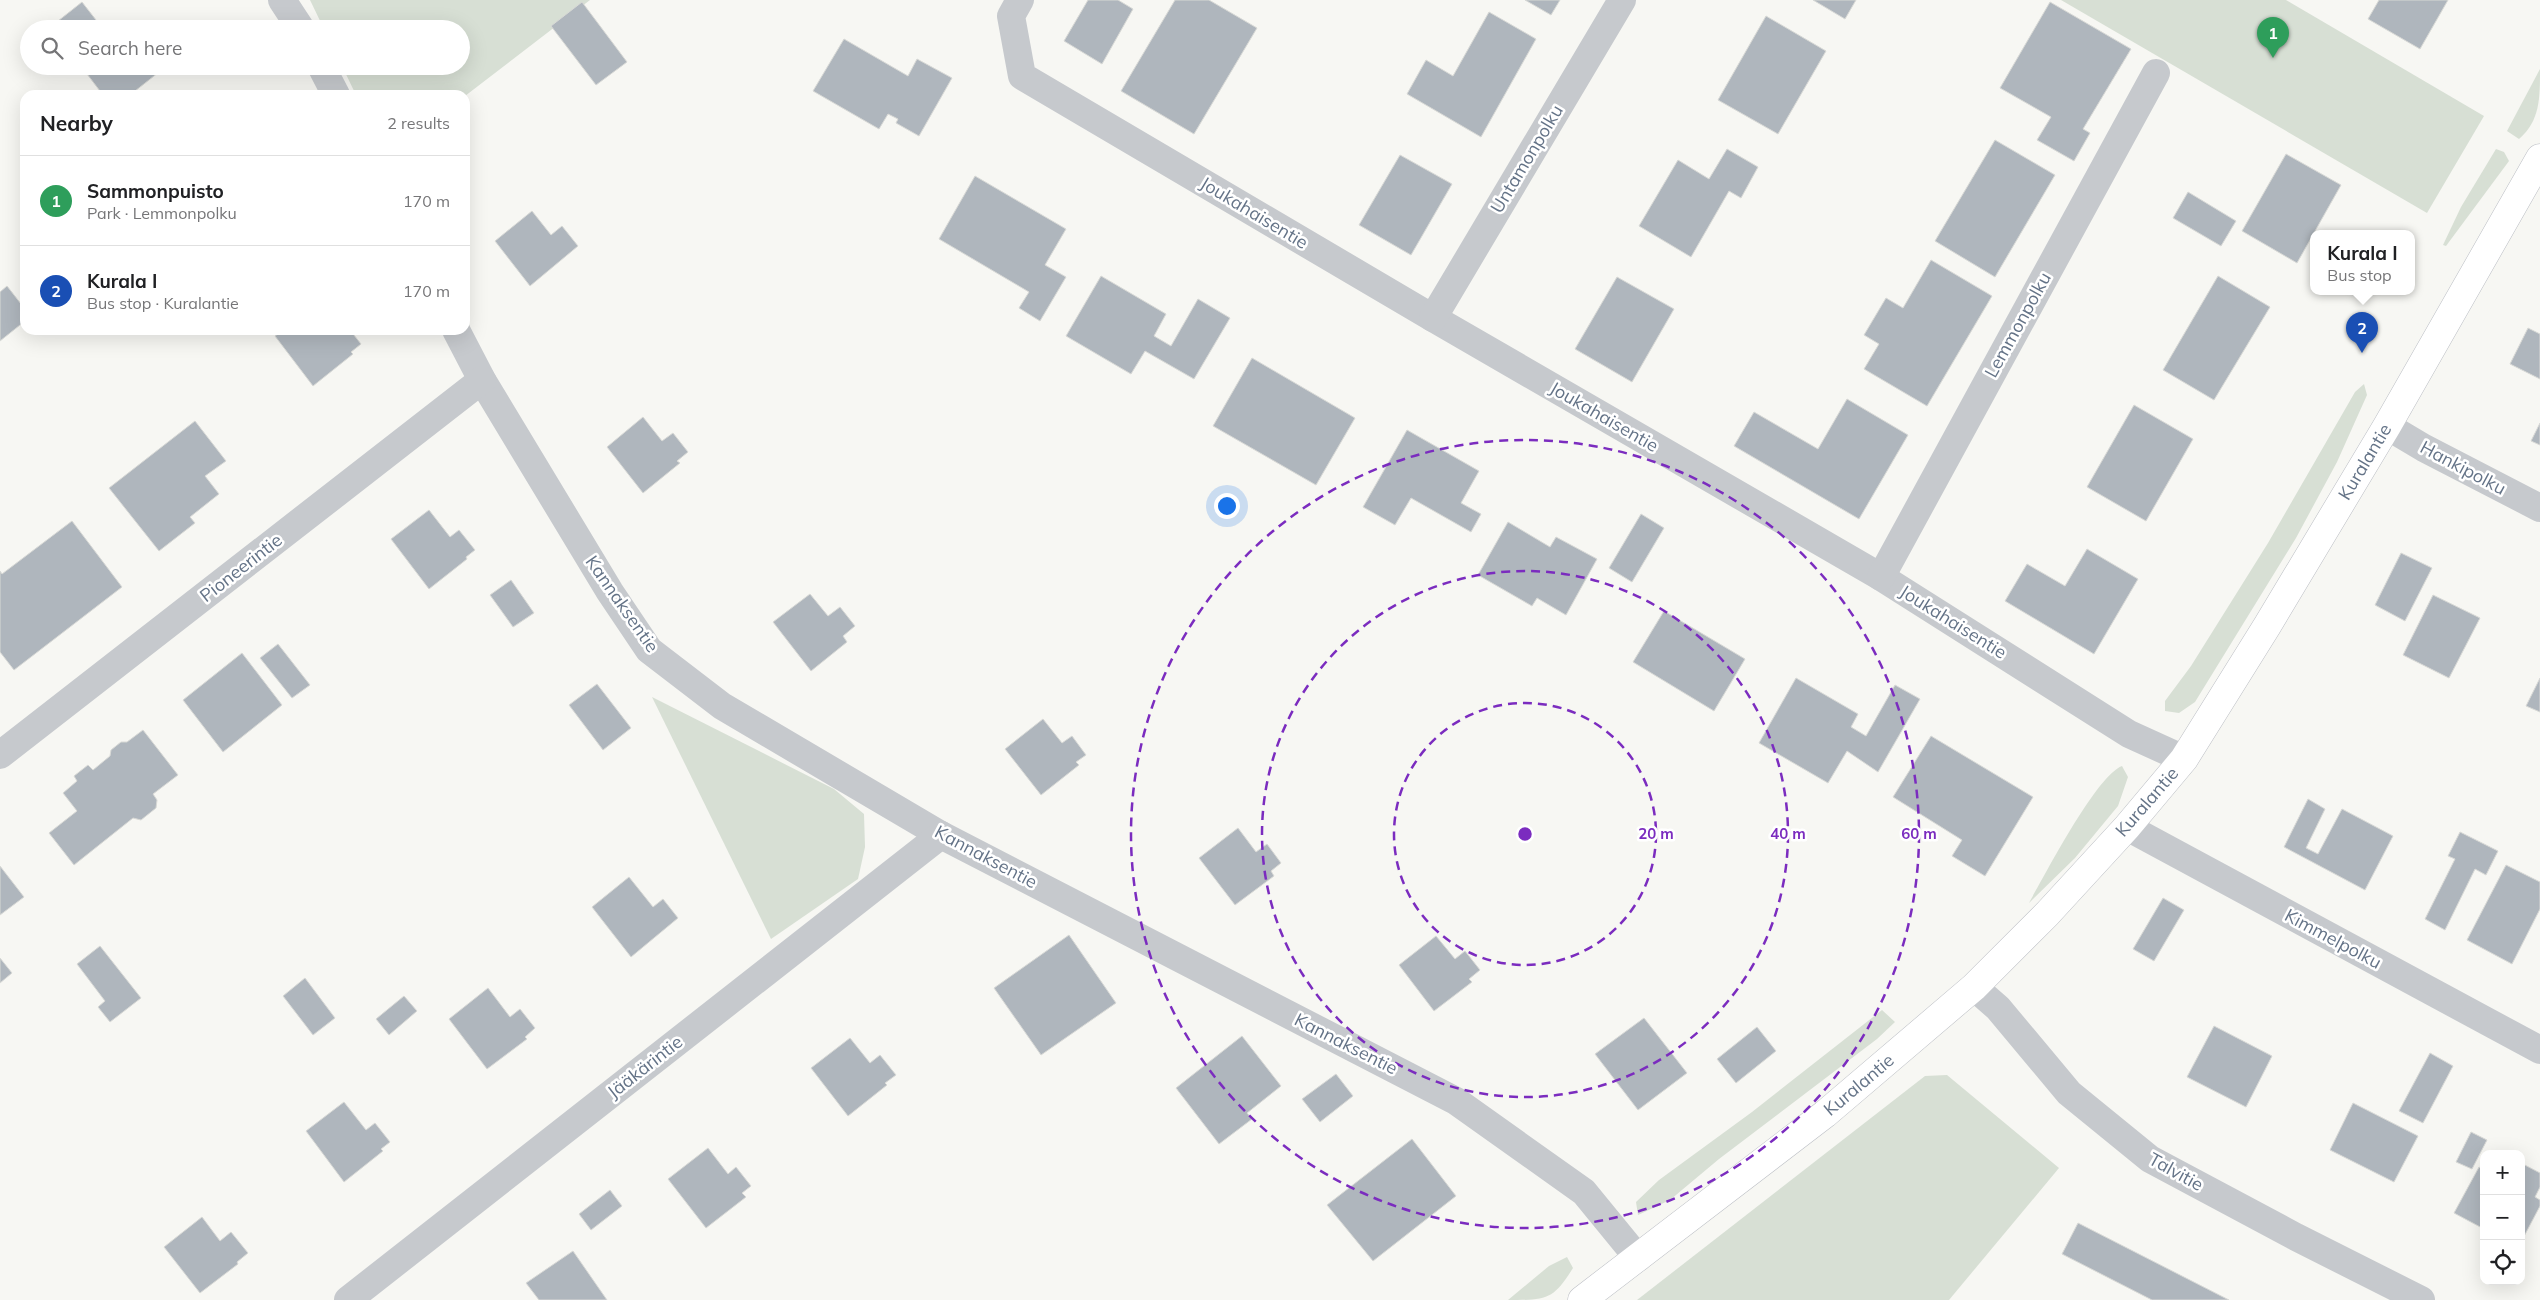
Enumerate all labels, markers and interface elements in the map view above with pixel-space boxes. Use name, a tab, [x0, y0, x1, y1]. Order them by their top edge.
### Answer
pin: 1	[2257, 17, 2289, 58]
search box	[20, 20, 470, 75]
icon: search	[38, 34, 66, 62]
text: Search here	[78, 36, 182, 60]
street label: Untamonpolku	[1485, 100, 1568, 217]
text: Nearby	[40, 110, 113, 136]
text: 2 results	[387, 113, 450, 133]
street label: Joukahaisentie	[1196, 171, 1312, 254]
text: Sammonpuisto	[87, 179, 224, 203]
text: 1	[51, 191, 61, 211]
text: 170 m	[403, 191, 450, 211]
text: Park · Lemmonpolku	[87, 203, 237, 223]
popup	[2310, 230, 2415, 295]
text: Kurala I	[2327, 241, 2398, 265]
text: Bus stop	[2327, 265, 2392, 285]
street label: Lemmonpolku	[1979, 268, 2056, 381]
text: Kurala I	[87, 269, 157, 293]
text: 2	[51, 281, 61, 301]
text: 170 m	[403, 281, 450, 301]
text: Bus stop · Kuralantie	[87, 293, 239, 313]
pin: 2	[2346, 312, 2378, 353]
street label: Joukahaisentie	[1546, 376, 1663, 457]
street label: Kuralantie	[2333, 419, 2396, 504]
street label: Hankipolku	[2416, 435, 2510, 500]
your location	[1214, 493, 1240, 519]
street label: Pioneerintie	[195, 528, 286, 607]
street label: Kannaksentie	[581, 551, 664, 657]
street label: Joukahaisentie	[1896, 580, 2011, 664]
street label: Kuralantie	[2110, 762, 2183, 841]
street label: Kannaksentie	[931, 820, 1041, 893]
text: 20 m	[1638, 824, 1674, 843]
text: 40 m	[1770, 824, 1806, 843]
text: 60 m	[1901, 824, 1937, 843]
centre of rings	[1516, 825, 1534, 843]
street label: Kimmelpolku	[2281, 903, 2386, 974]
street label: Kannaksentie	[1291, 1008, 1402, 1079]
street label: Jääkärintie	[602, 1030, 687, 1103]
street label: Kuralantie	[1819, 1049, 1899, 1121]
street label: Talvitie	[2145, 1147, 2208, 1196]
map controls	[2480, 1150, 2525, 1285]
button: +	[2480, 1150, 2525, 1195]
button: −	[2480, 1195, 2525, 1240]
button: locate	[2480, 1240, 2525, 1285]

